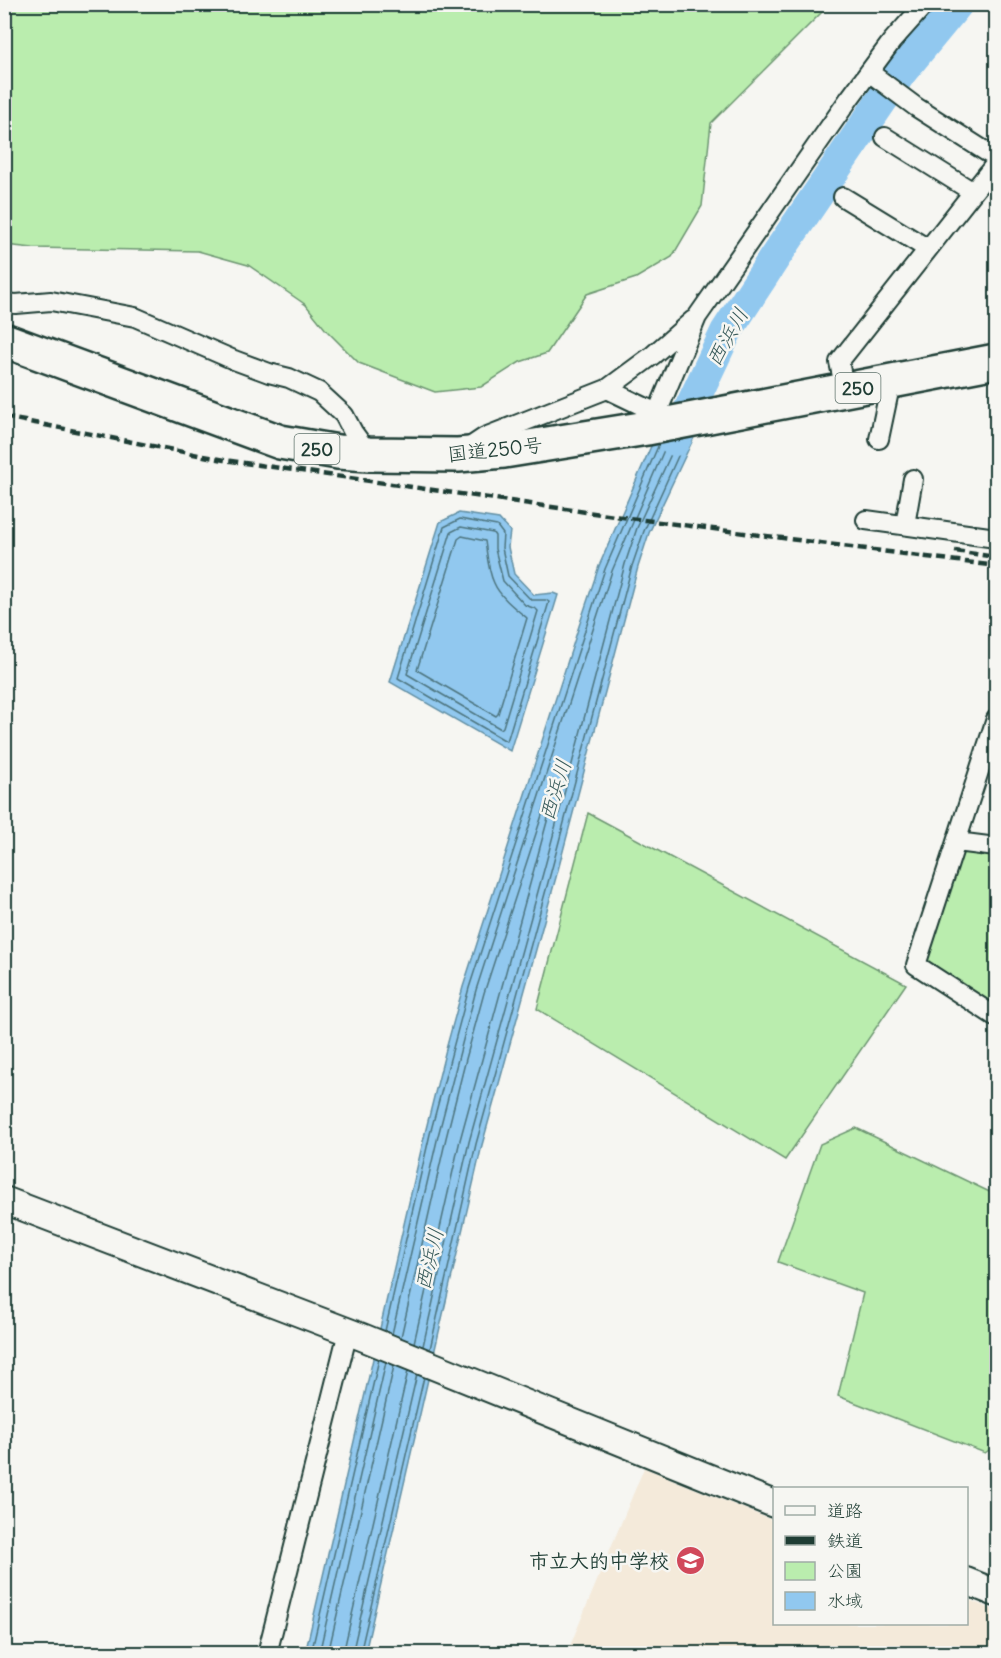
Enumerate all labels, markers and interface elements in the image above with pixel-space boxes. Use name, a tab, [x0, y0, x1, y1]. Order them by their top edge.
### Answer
water label: 西浜川	[700, 303, 754, 371]
road number: 250	[836, 373, 880, 403]
street label: 国道250号	[446, 432, 544, 466]
road number: 250	[294, 434, 340, 464]
water label: 西浜川	[533, 756, 577, 824]
water label: 西浜川	[409, 1225, 449, 1293]
legend	[773, 1487, 968, 1625]
text: 道路	[827, 1499, 863, 1522]
text: 鉄道	[827, 1529, 863, 1552]
school or university icon: 市立大的中学校	[674, 1544, 706, 1576]
place label: 市立大的中学校	[529, 1548, 669, 1573]
text: 公園	[827, 1559, 863, 1582]
text: 水域	[827, 1589, 863, 1612]

